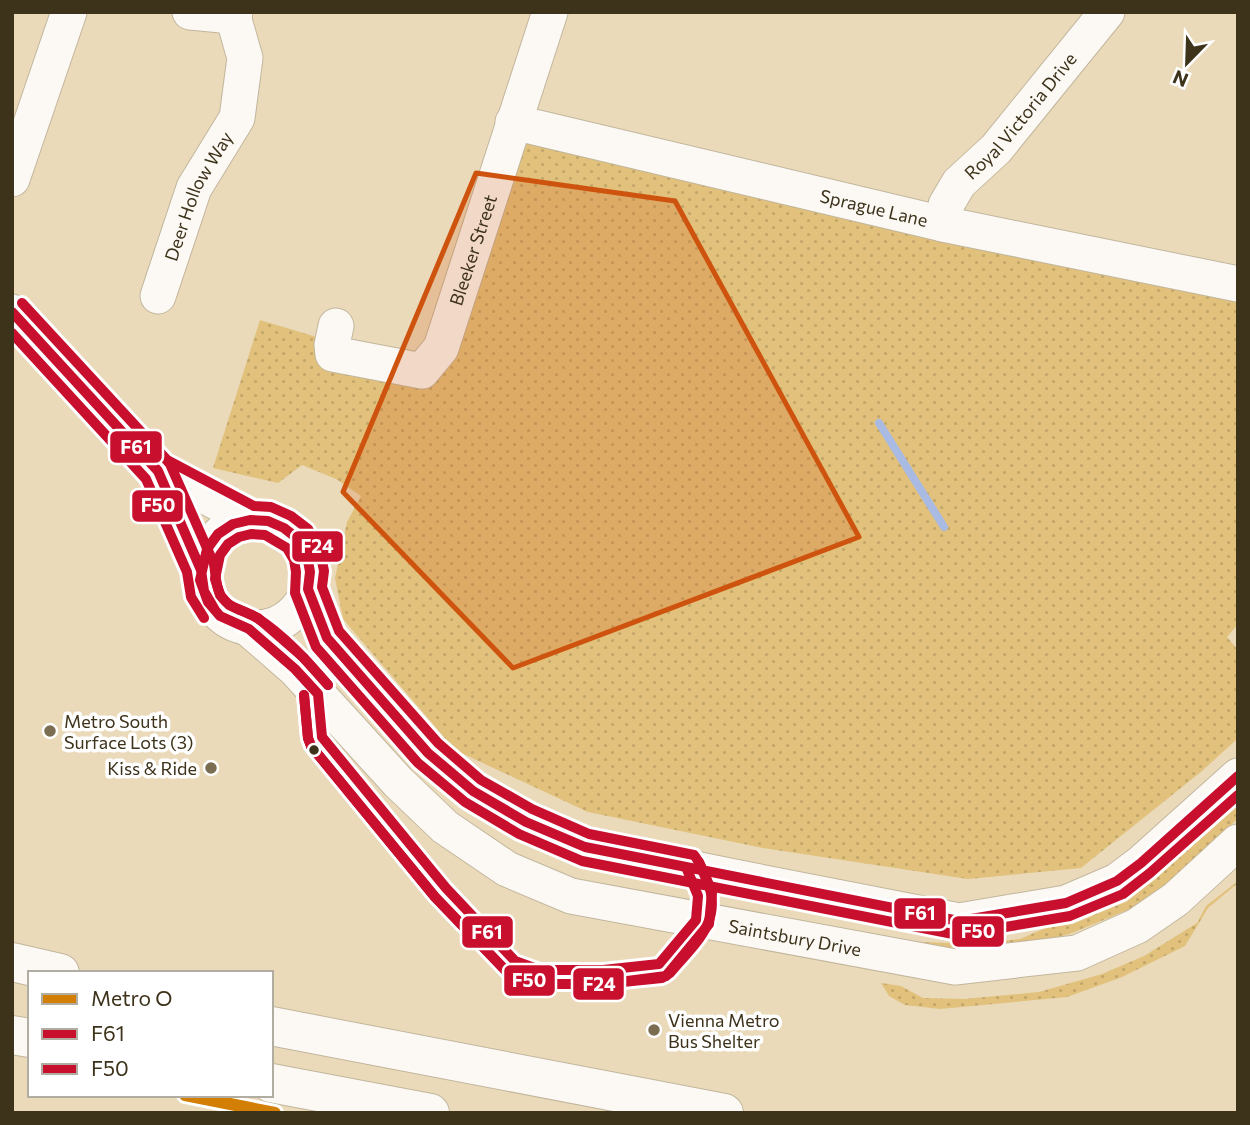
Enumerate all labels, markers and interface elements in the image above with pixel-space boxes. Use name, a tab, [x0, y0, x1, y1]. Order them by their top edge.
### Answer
north arrow	[1152, 28, 1222, 98]
street label: Royal Victoria Drive	[960, 48, 1081, 184]
text: N	[1169, 66, 1191, 92]
street label: Deer Hollow Way	[159, 127, 237, 264]
street label: Sprague Lane	[818, 184, 930, 231]
street label: Bleeker Street	[445, 192, 501, 308]
line badge: F61	[109, 430, 163, 464]
text: F61	[120, 435, 152, 458]
line badge: F50	[131, 489, 184, 523]
text: F50	[141, 493, 175, 516]
line badge: F24	[291, 530, 344, 563]
text: F24	[300, 534, 334, 557]
place label: Metro South Surface Lots (3)	[64, 710, 193, 753]
marker: Metro South Surface Lots (3)	[42, 723, 58, 739]
unlabelled marker	[307, 743, 321, 757]
place label: Kiss & Ride	[107, 757, 197, 779]
marker: Kiss & Ride	[203, 760, 219, 776]
line badge: F61	[893, 897, 947, 930]
text: F61	[904, 901, 936, 924]
street label: Saintsbury Drive	[727, 914, 863, 960]
line badge: F61	[461, 915, 514, 949]
line badge: F50	[951, 915, 1005, 948]
text: F50	[961, 919, 995, 942]
text: F61	[471, 920, 503, 943]
line badge: F50	[503, 964, 556, 997]
line badge: F24	[572, 967, 625, 1001]
text: F50	[512, 968, 546, 991]
legend	[28, 971, 273, 1097]
text: F24	[582, 972, 616, 995]
text: Metro O	[91, 985, 172, 1010]
place label: Vienna Metro Bus Shelter	[668, 1009, 780, 1052]
text: F61	[91, 1020, 125, 1045]
marker: Vienna Metro Bus Shelter	[646, 1022, 662, 1038]
text: F50	[91, 1055, 129, 1080]

